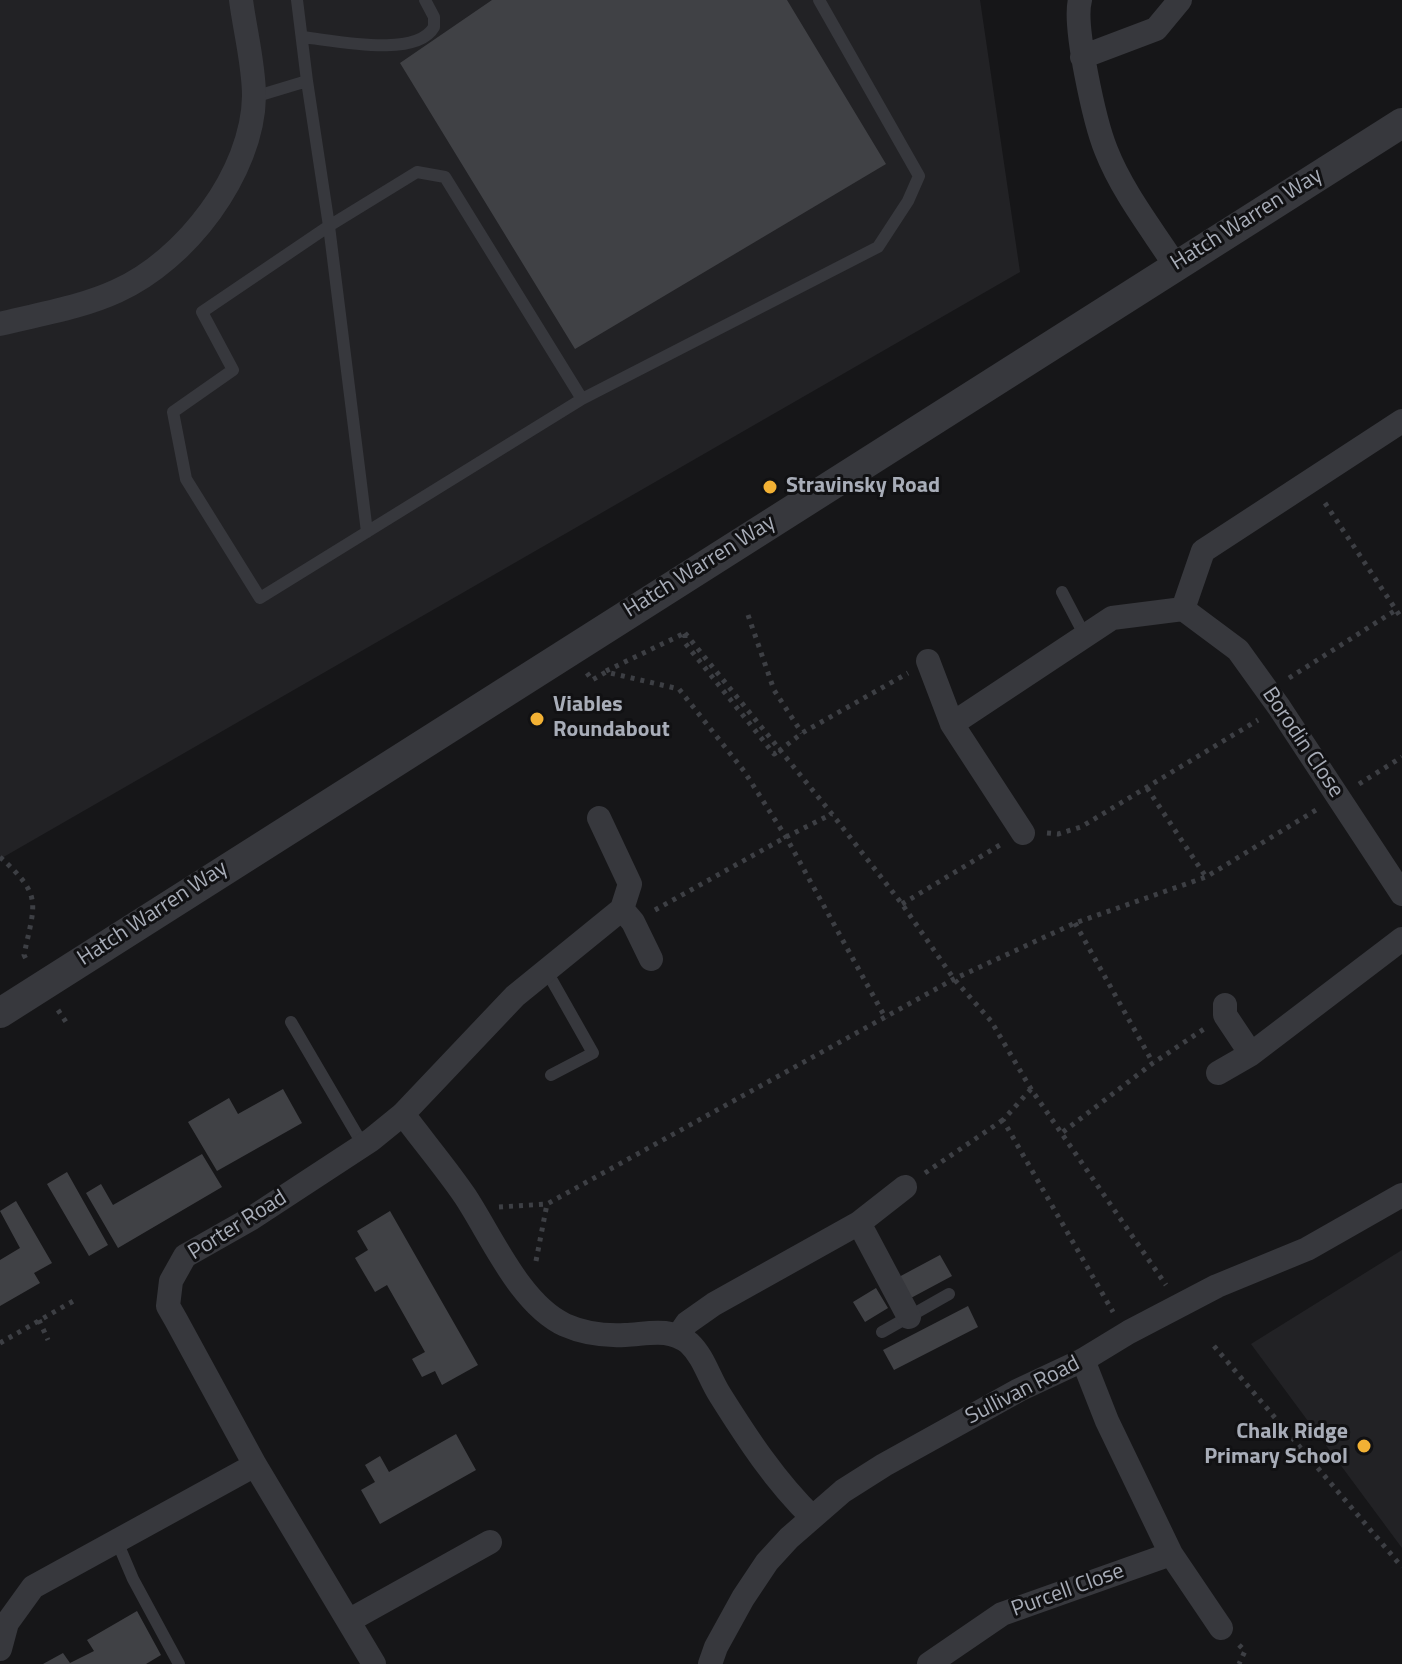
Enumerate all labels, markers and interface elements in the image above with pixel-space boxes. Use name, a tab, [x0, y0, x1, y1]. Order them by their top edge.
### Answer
street label: Hatch Warren Way	[1166, 163, 1328, 277]
place label: Stravinsky Road	[786, 474, 940, 500]
marker: Stravinsky Road	[761, 478, 779, 496]
street label: Hatch Warren Way	[619, 510, 781, 624]
street label: Borodin Close	[1255, 683, 1349, 803]
place label: Viables Roundabout	[553, 693, 670, 744]
marker: Viables Roundabout	[528, 710, 546, 728]
street label: Hatch Warren Way	[73, 856, 233, 972]
street label: Porter Road	[184, 1185, 292, 1267]
street label: Sullivan Road	[962, 1351, 1084, 1431]
place label: Chalk Ridge Primary School	[1204, 1420, 1348, 1472]
marker: Chalk Ridge Primary School	[1355, 1437, 1373, 1455]
street label: Purcell Close	[1008, 1558, 1128, 1624]

